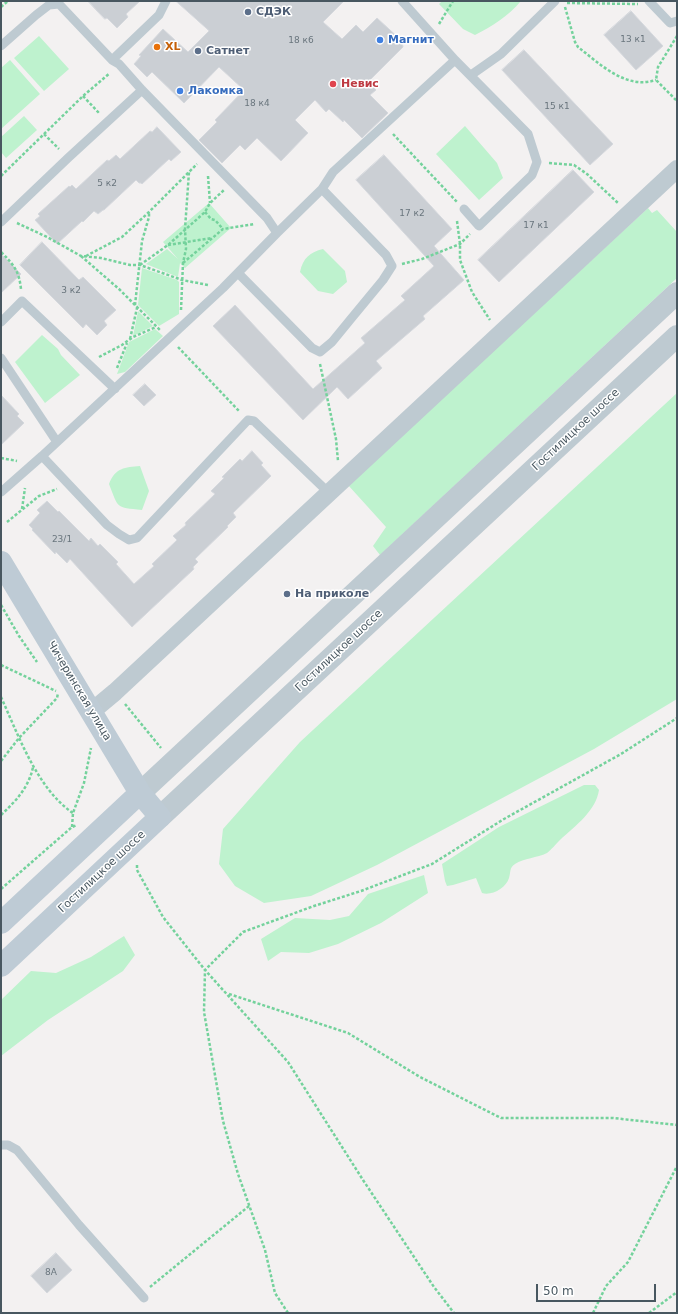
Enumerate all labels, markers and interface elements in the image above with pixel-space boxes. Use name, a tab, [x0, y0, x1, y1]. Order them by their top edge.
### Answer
place label: СДЭК	[256, 5, 291, 19]
marker: СДЭК	[243, 7, 253, 17]
place label: Магнит	[388, 33, 434, 47]
marker: Магнит	[375, 35, 385, 45]
house number: 13 к1	[620, 35, 646, 45]
house number: 18 к6	[288, 36, 314, 46]
place label: XL	[165, 40, 180, 54]
marker: XL	[152, 42, 162, 52]
place label: Сатнет	[206, 44, 249, 58]
marker: Сатнет	[193, 46, 203, 56]
place label: Невис	[341, 77, 379, 91]
marker: Невис	[328, 79, 338, 89]
place label: Лакомка	[188, 84, 243, 98]
marker: Лакомка	[175, 86, 185, 96]
house number: 18 к4	[244, 99, 270, 109]
house number: 15 к1	[544, 102, 570, 112]
house number: 5 к2	[97, 179, 117, 189]
house number: 17 к2	[399, 209, 425, 219]
house number: 17 к1	[523, 221, 549, 231]
house number: 3 к2	[61, 286, 81, 296]
street label: Гостилицкое шоссе	[530, 386, 622, 474]
house number: 23/1	[52, 535, 72, 545]
place label: На приколе	[295, 587, 369, 601]
marker: На приколе	[282, 589, 292, 599]
street label: Гостилицкое шоссе	[293, 607, 385, 695]
street label: Чичеринская улица	[44, 639, 114, 743]
street label: Гостилицкое шоссе	[56, 828, 148, 916]
house number: 8А	[45, 1268, 57, 1278]
scale bar	[538, 1276, 658, 1302]
text: 50 m	[543, 1284, 574, 1298]

